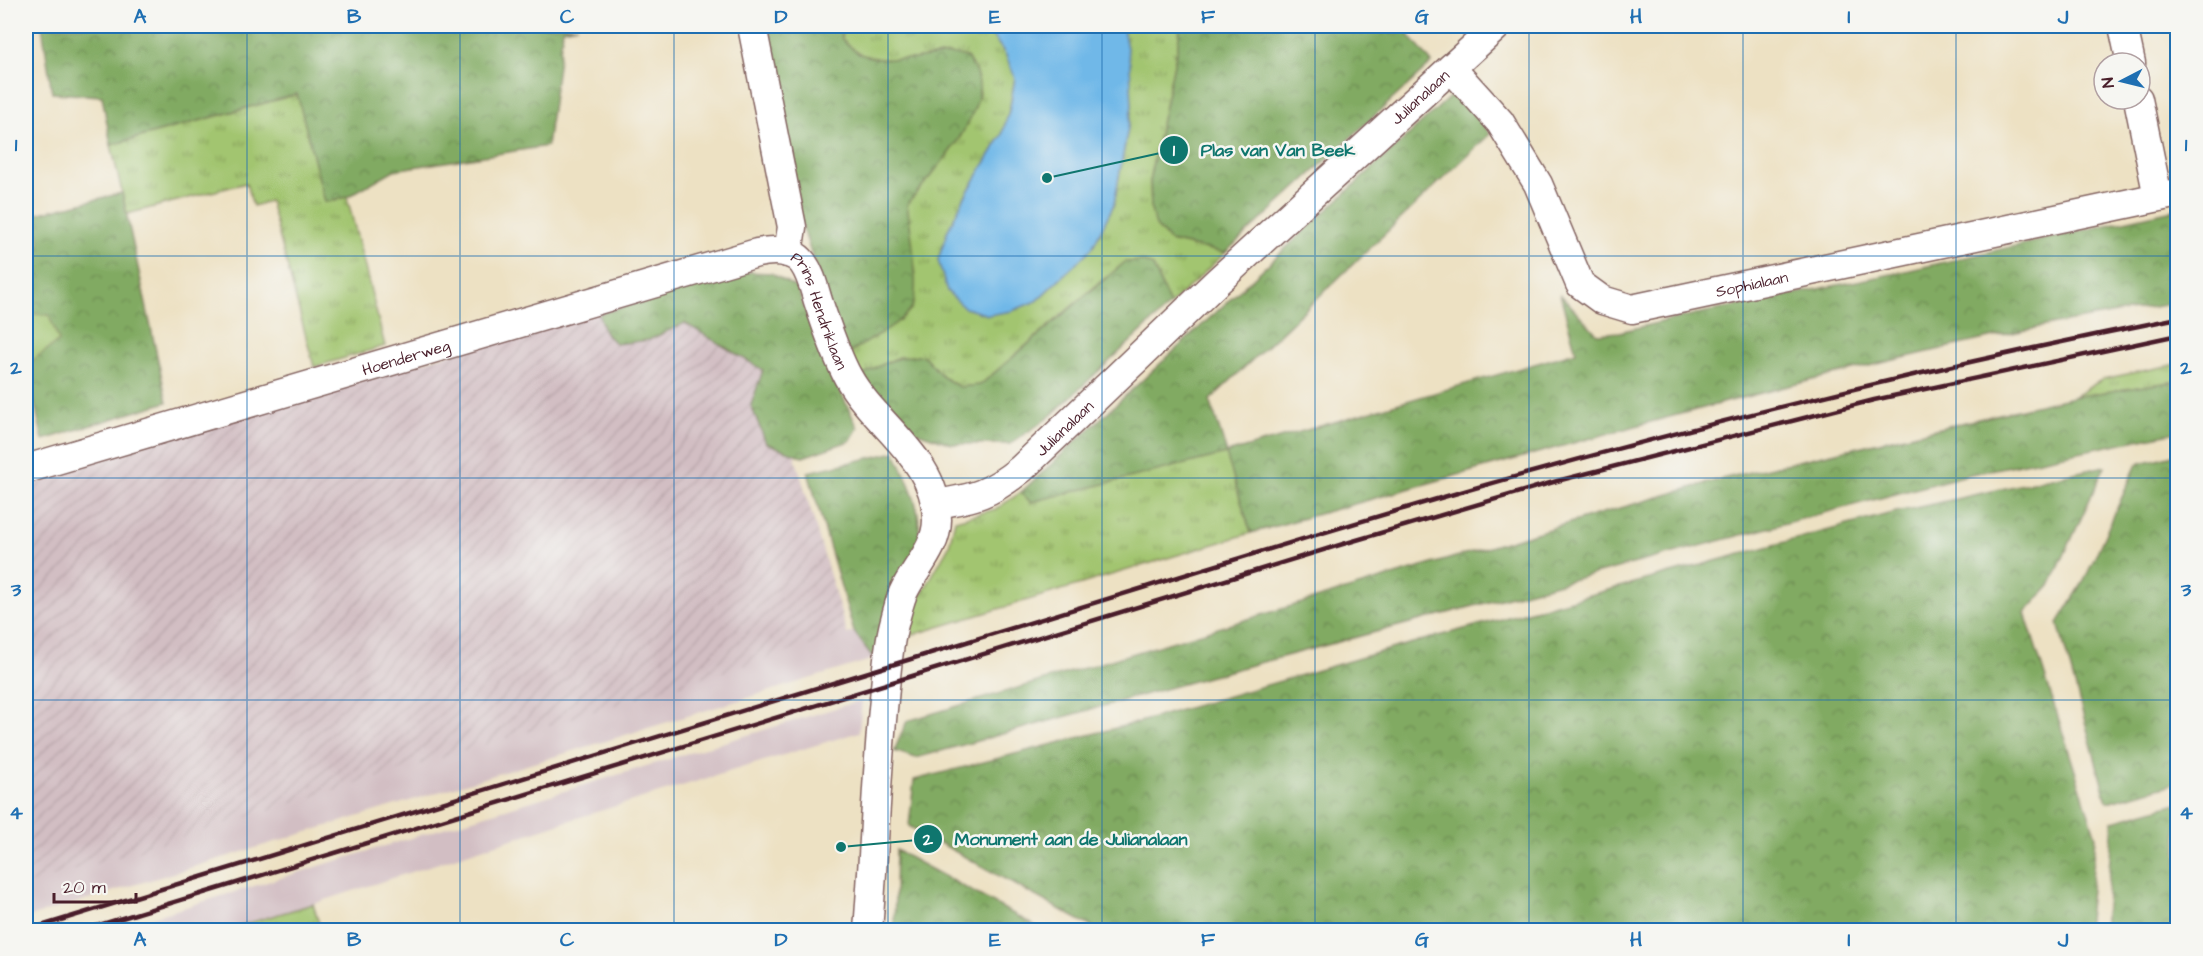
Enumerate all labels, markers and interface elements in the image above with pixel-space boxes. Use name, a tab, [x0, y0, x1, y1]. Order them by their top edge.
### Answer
text: A	[134, 3, 147, 31]
text: B	[347, 3, 362, 31]
text: C	[560, 3, 575, 31]
text: D	[775, 3, 788, 31]
text: E	[989, 3, 1001, 31]
text: F	[1201, 3, 1216, 31]
text: G	[1415, 3, 1429, 31]
text: H	[1630, 3, 1642, 31]
text: I	[1847, 3, 1851, 31]
text: J	[2057, 3, 2069, 31]
north arrow	[2092, 51, 2152, 111]
street label: Julianalaan	[1386, 65, 1455, 130]
text: N	[2097, 76, 2120, 89]
text: 1	[15, 131, 18, 159]
text: 1	[2185, 131, 2188, 159]
callout: Plas van Van Beek	[1159, 132, 1367, 168]
text: 1	[1173, 138, 1176, 163]
text: Plas van Van Beek	[1201, 138, 1356, 163]
street label: Prins Hendriklaan	[786, 246, 853, 374]
street label: Sophialaan	[1714, 266, 1790, 303]
street label: Hoenderweg	[359, 334, 453, 381]
text: 2	[9, 354, 22, 382]
text: 2	[2179, 354, 2192, 382]
street label: Julianalaan	[1031, 396, 1099, 462]
text: 3	[10, 576, 22, 604]
text: 3	[2180, 576, 2192, 604]
text: 4	[9, 799, 23, 827]
text: 4	[2179, 799, 2193, 827]
callout: Monument aan de Julianalaan	[913, 821, 1200, 857]
text: 2	[922, 827, 934, 852]
text: Monument aan de Julianalaan	[955, 827, 1187, 852]
scale bar	[54, 866, 136, 904]
text: 20 m	[63, 875, 106, 900]
text: A	[134, 926, 147, 954]
text: B	[347, 926, 362, 954]
text: C	[560, 926, 575, 954]
text: D	[775, 926, 788, 954]
text: E	[989, 926, 1001, 954]
text: F	[1201, 926, 1216, 954]
text: G	[1415, 926, 1429, 954]
text: H	[1630, 926, 1642, 954]
text: I	[1847, 926, 1851, 954]
text: J	[2057, 926, 2069, 954]

